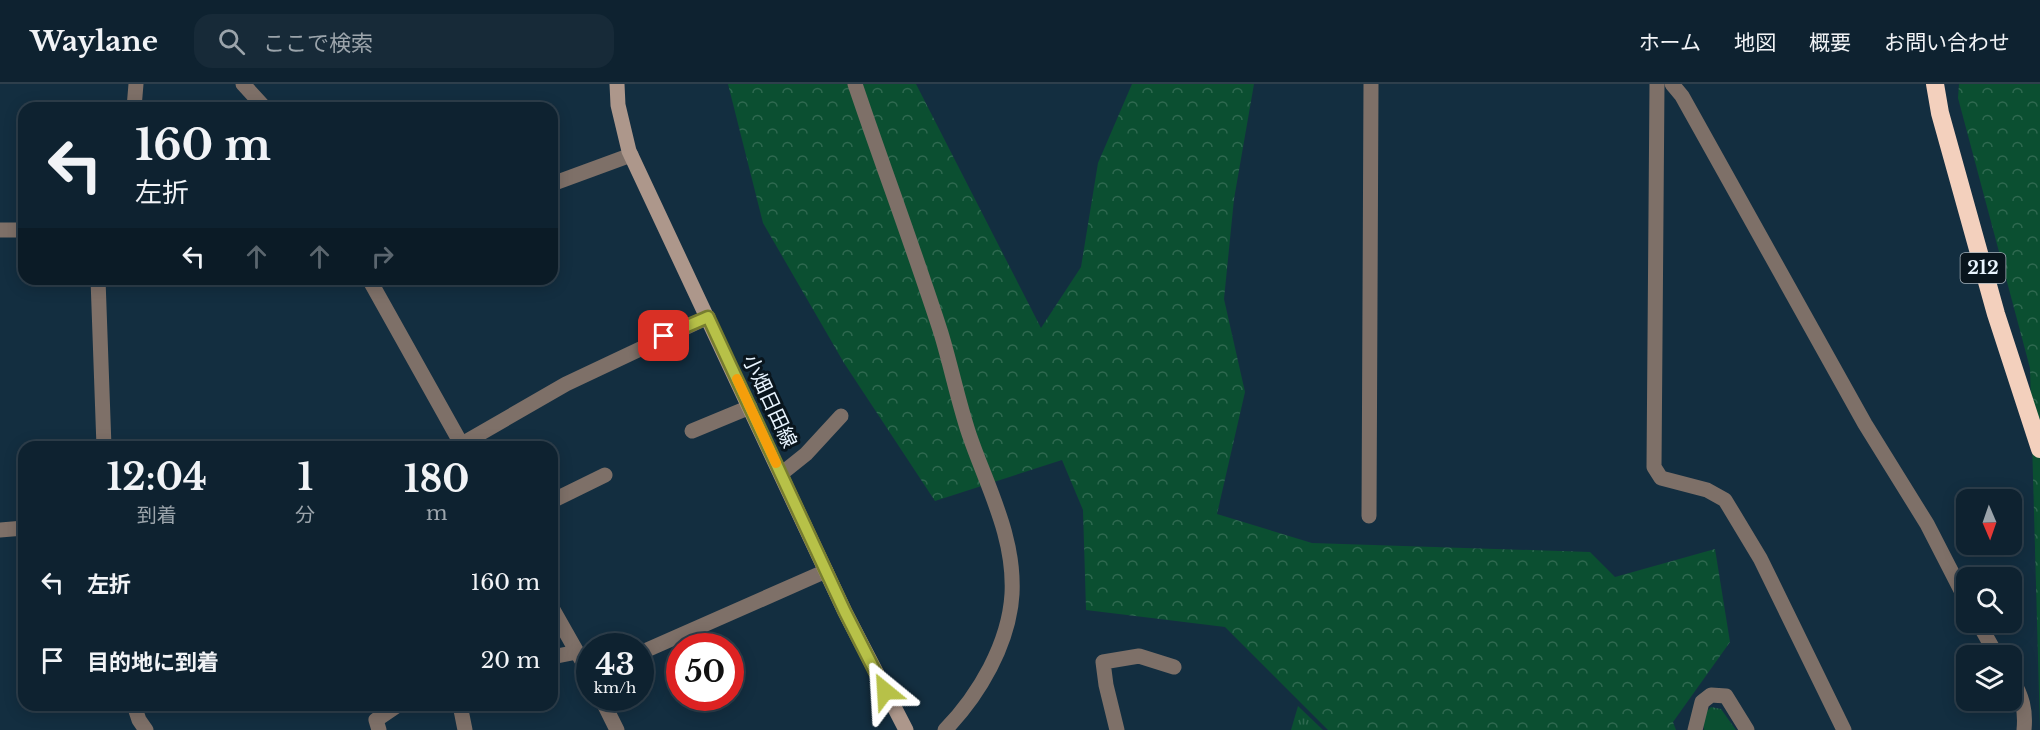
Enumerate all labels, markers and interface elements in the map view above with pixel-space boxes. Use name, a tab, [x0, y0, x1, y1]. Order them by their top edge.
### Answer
search box	[194, 14, 614, 68]
text: Waylane	[30, 24, 158, 59]
icon: search	[215, 25, 248, 58]
text: ここで検索	[263, 30, 373, 57]
text: ホーム	[1639, 30, 1701, 56]
text: 地図	[1734, 30, 1776, 56]
text: 概要	[1809, 30, 1851, 56]
text: お問い合わせ	[1884, 30, 2010, 56]
text: 160 m	[135, 119, 271, 171]
icon: left	[36, 126, 114, 204]
text: 左折	[135, 176, 189, 209]
icon: left	[177, 240, 210, 273]
icon: ahead	[240, 240, 273, 273]
icon: ahead	[303, 240, 336, 273]
icon: right	[366, 240, 399, 273]
road number: 212	[1960, 253, 2006, 283]
pin	[638, 310, 689, 361]
icon: arrive	[647, 319, 680, 352]
street label: 小畑日田線	[738, 351, 802, 451]
text: 12:04	[106, 455, 207, 500]
text: 1	[297, 455, 313, 500]
text: 180	[404, 457, 470, 502]
north arrow	[1956, 489, 2022, 555]
map controls	[1956, 489, 2022, 711]
text: m	[426, 501, 447, 525]
text: 到着	[137, 503, 177, 527]
text: 分	[295, 503, 315, 527]
icon: left	[36, 566, 69, 599]
button: search	[1956, 567, 2022, 633]
text: 160 m	[470, 569, 540, 596]
text: 左折	[87, 571, 131, 598]
speed limit sign: 50	[666, 633, 744, 711]
icon: arrive	[36, 644, 69, 677]
button: layers	[1956, 645, 2022, 711]
text: 43	[595, 646, 635, 683]
text: 20 m	[481, 647, 540, 674]
text: 目的地に到着	[87, 649, 219, 676]
position arrow	[853, 659, 917, 723]
text: km/h	[594, 678, 636, 697]

